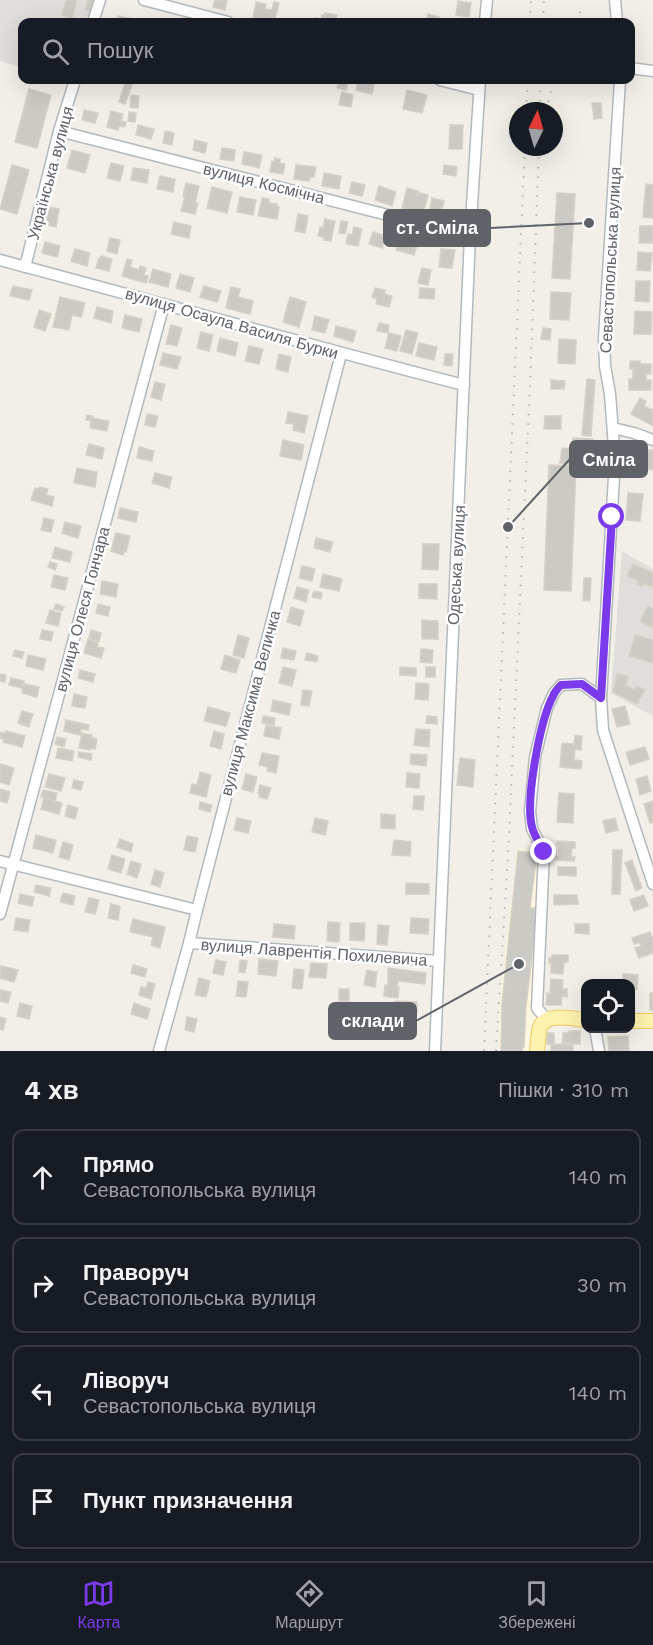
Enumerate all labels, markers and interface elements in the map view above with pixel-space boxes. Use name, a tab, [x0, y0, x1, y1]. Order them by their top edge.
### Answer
search box	[18, 18, 635, 84]
icon: search	[39, 35, 72, 68]
text: Пошук	[87, 38, 153, 63]
north arrow	[509, 102, 563, 156]
street label: Українська вулиця	[24, 104, 77, 242]
street label: вулиця Космічна	[201, 159, 327, 208]
street label: Севастопольська вулиця	[596, 166, 625, 354]
callout: ст. Сміла	[384, 210, 490, 246]
text: ст. Сміла	[396, 217, 479, 238]
street label: вулиця Осаула Василя Бурки	[123, 284, 341, 363]
callout: Сміла	[570, 441, 647, 477]
text: Сміла	[583, 449, 636, 470]
route start	[598, 503, 624, 529]
street label: Одеська вулиця	[444, 504, 469, 626]
street label: вулиця Олеся Гончара	[51, 524, 114, 694]
street label: вулиця Максима Величка	[217, 608, 284, 798]
route end	[530, 838, 556, 864]
street label: вулиця Лаврентія Похилевича	[200, 935, 428, 970]
map controls	[581, 979, 635, 1033]
button: locate	[581, 979, 635, 1033]
callout: склади	[329, 1003, 416, 1039]
text: склади	[341, 1010, 405, 1031]
text: 4 хв	[24, 1075, 79, 1105]
text: Пішки · 310 m	[498, 1078, 629, 1102]
text: Прямо	[83, 1152, 154, 1177]
icon: ahead	[26, 1161, 59, 1194]
text: 140 m	[569, 1165, 627, 1189]
text: Севастопольська вулиця	[83, 1178, 316, 1202]
text: Праворуч	[83, 1260, 189, 1285]
icon: right	[26, 1269, 59, 1302]
text: 30 m	[577, 1273, 627, 1297]
text: Севастопольська вулиця	[83, 1286, 316, 1310]
text: Ліворуч	[83, 1368, 169, 1393]
icon: left	[26, 1377, 59, 1410]
text: 140 m	[569, 1381, 627, 1405]
text: Севастопольська вулиця	[83, 1394, 316, 1418]
icon: arrive	[26, 1485, 59, 1518]
text: Пункт призначення	[83, 1488, 293, 1513]
tab: Карта	[77, 1577, 120, 1632]
tab: Маршрут	[275, 1577, 343, 1632]
tab: Збережені	[498, 1577, 576, 1632]

